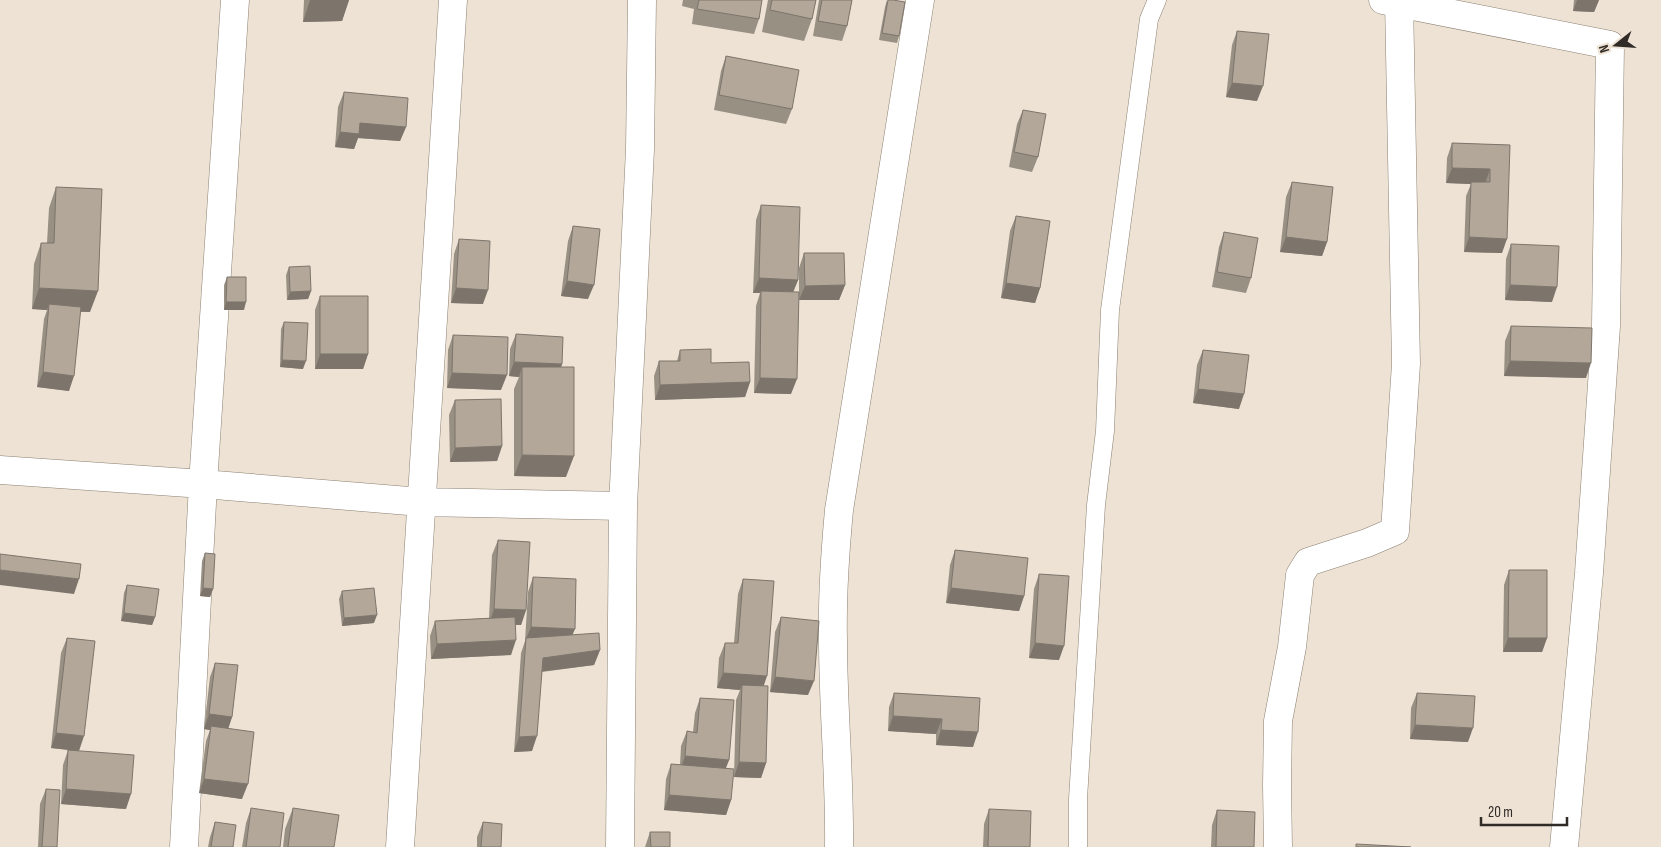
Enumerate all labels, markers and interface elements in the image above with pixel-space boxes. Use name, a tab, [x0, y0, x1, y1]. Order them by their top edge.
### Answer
north arrow	[1591, 20, 1641, 70]
text: N	[1595, 43, 1613, 55]
scale bar	[1481, 794, 1567, 826]
text: 20 m	[1488, 803, 1513, 822]

